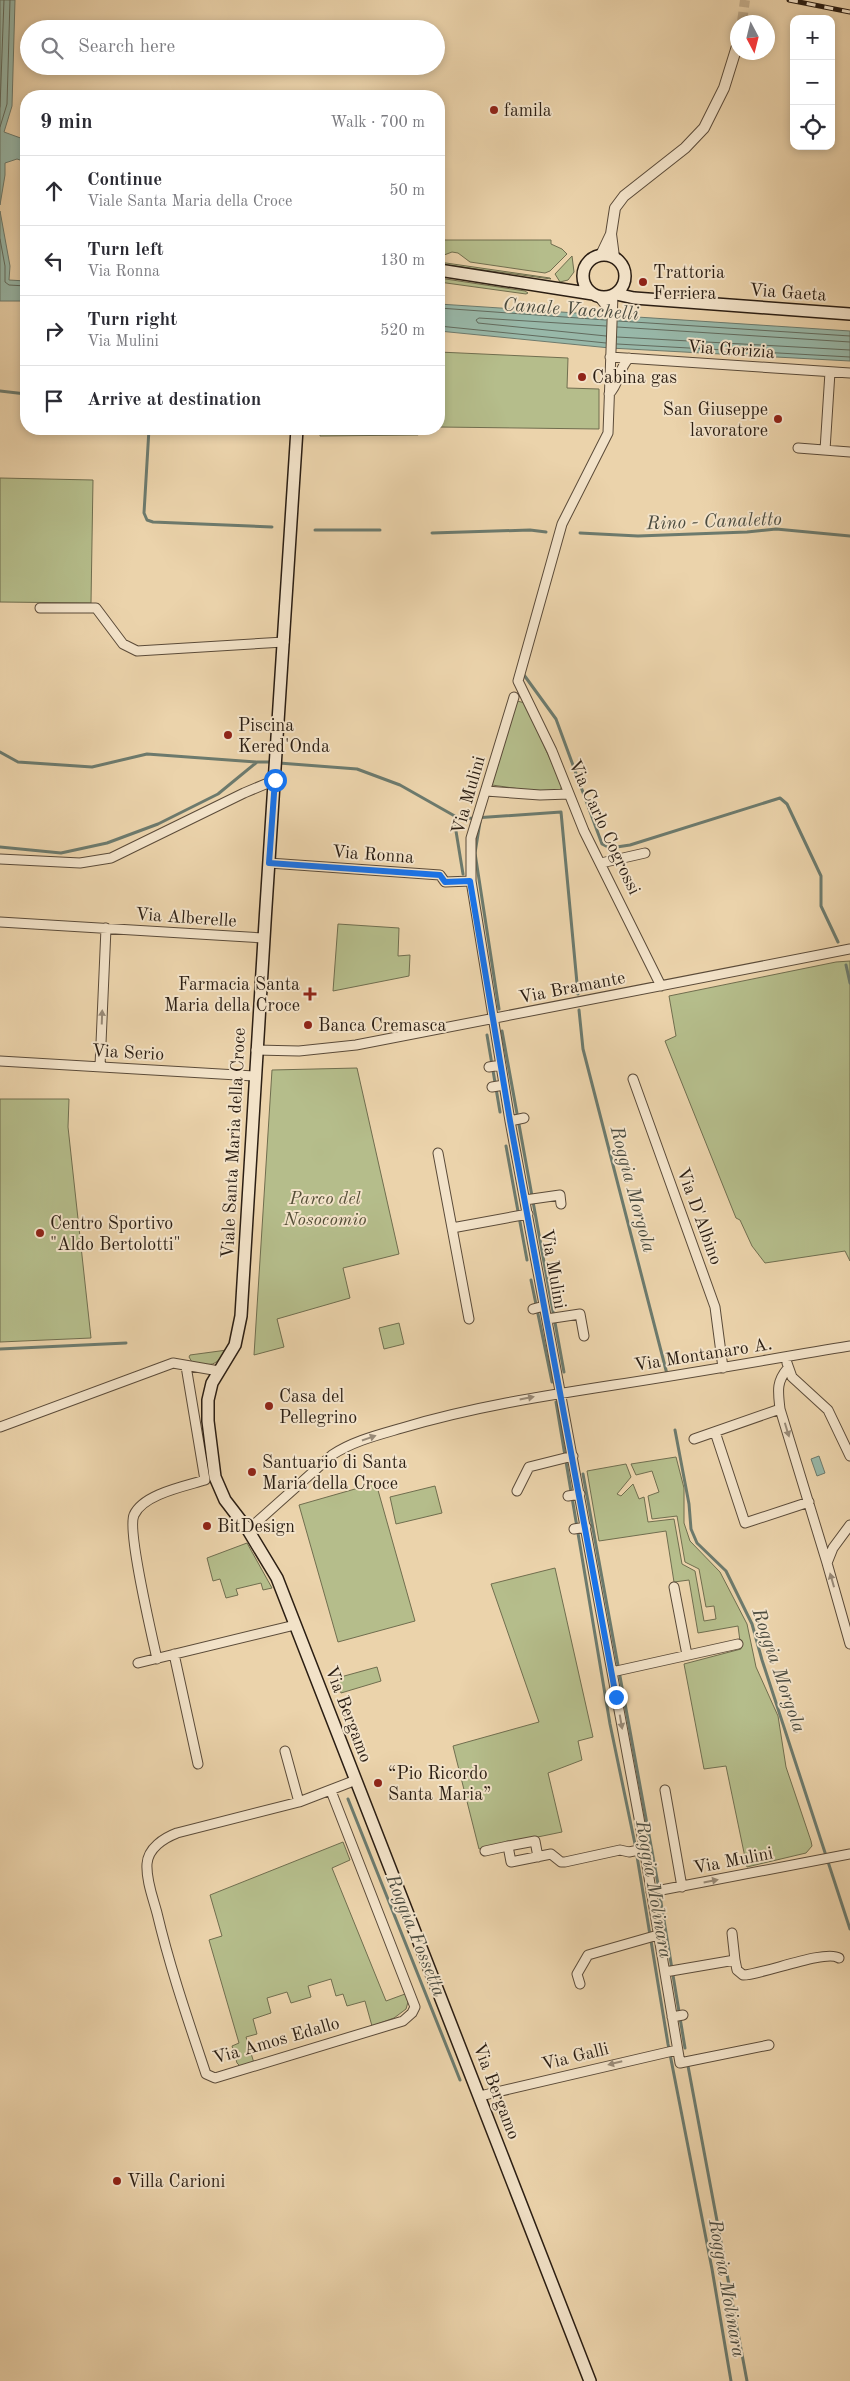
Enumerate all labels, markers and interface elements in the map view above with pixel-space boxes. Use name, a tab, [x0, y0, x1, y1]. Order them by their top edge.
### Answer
north arrow	[730, 15, 775, 60]
map controls	[790, 15, 835, 150]
button: +	[790, 15, 835, 60]
search box	[20, 20, 445, 75]
icon: search	[38, 34, 66, 62]
text: Search here	[78, 38, 175, 57]
button: −	[790, 60, 835, 105]
place label: famila	[504, 102, 552, 120]
marker: famila	[488, 104, 500, 116]
button: locate	[790, 105, 835, 150]
text: 9 min	[40, 112, 93, 133]
text: Walk · 700 m	[330, 115, 425, 131]
text: Continue	[87, 171, 162, 190]
icon: ahead	[40, 177, 68, 205]
text: 50 m	[389, 183, 425, 199]
text: Viale Santa Maria della Croce	[87, 194, 292, 210]
text: Turn left	[87, 241, 164, 260]
icon: left	[40, 247, 68, 275]
text: 130 m	[380, 253, 425, 269]
text: Via Ronna	[87, 264, 160, 280]
place label: Trattoria Ferriera	[653, 264, 725, 303]
marker: Trattoria Ferriera	[637, 276, 649, 288]
street label: Via Gaeta	[749, 281, 827, 305]
water label: Canale Vacchelli	[502, 296, 640, 325]
text: Turn right	[87, 311, 177, 330]
icon: right	[40, 317, 68, 345]
text: 520 m	[380, 323, 425, 339]
text: Via Mulini	[87, 334, 159, 350]
street label: Via Gorizia	[687, 338, 775, 362]
place label: Cabina gas	[592, 369, 677, 387]
marker: Cabina gas	[576, 371, 588, 383]
icon: arrive	[40, 387, 68, 415]
text: Arrive at destination	[87, 391, 261, 410]
place label: San Giuseppe lavoratore	[663, 401, 768, 440]
marker: San Giuseppe lavoratore	[772, 413, 784, 425]
water label: Rino - Canaletto	[645, 511, 782, 534]
place label: Piscina Kered'Onda	[238, 717, 330, 756]
marker: Piscina Kered'Onda	[222, 729, 234, 741]
street label: Via Mulini	[449, 754, 489, 837]
street label: Via Carlo Cogrossi	[565, 757, 643, 898]
route start	[264, 769, 287, 792]
street label: Via Ronna	[331, 843, 415, 867]
street label: Via Alberelle	[135, 905, 237, 931]
street label: Via Bramante	[517, 969, 627, 1007]
place label: Farmacia Santa Maria della Croce	[164, 976, 300, 1015]
marker: Farmacia Santa Maria della Croce	[304, 988, 316, 1000]
one-way arrow	[99, 1009, 107, 1025]
place label: Banca Cremasca	[318, 1017, 446, 1035]
marker: Banca Cremasca	[302, 1019, 314, 1031]
street label: Viale Santa Maria della Croce	[219, 1027, 249, 1259]
street label: Via Serio	[91, 1042, 165, 1064]
water label: Roggia Morgola	[605, 1123, 658, 1255]
street label: Via D'Albino	[673, 1166, 725, 1267]
park label: Parco del Nosocomio	[282, 1190, 367, 1229]
place label: Centro Sportivo "Aldo Bertolotti"	[50, 1215, 181, 1254]
marker: Centro Sportivo "Aldo Bertolotti"	[34, 1227, 46, 1239]
street label: Via Mulini	[537, 1228, 569, 1311]
street label: Via Montanaro A.	[633, 1335, 773, 1375]
place label: Casa del Pellegrino	[279, 1388, 357, 1427]
one-way arrow	[519, 1394, 535, 1402]
marker: Casa del Pellegrino	[263, 1400, 275, 1412]
one-way arrow	[783, 1423, 791, 1438]
one-way arrow	[362, 1434, 377, 1441]
place label: Santuario di Santa Maria della Croce	[262, 1454, 407, 1493]
marker: Santuario di Santa Maria della Croce	[246, 1466, 258, 1478]
place label: BitDesign	[217, 1518, 295, 1536]
marker: BitDesign	[201, 1520, 213, 1532]
one-way arrow	[828, 1573, 836, 1588]
water label: Roggia Morgola	[747, 1605, 808, 1735]
street label: Via Bergamo	[321, 1664, 375, 1765]
route end	[605, 1686, 628, 1709]
one-way arrow	[617, 1714, 625, 1729]
place label: “Pio Ricordo Santa Maria”	[388, 1765, 492, 1804]
marker: “Pio Ricordo Santa Maria”	[372, 1777, 384, 1789]
water label: Roggia Molinara	[631, 1818, 674, 1960]
street label: Via Mulini	[692, 1844, 775, 1878]
water label: Roggia Fossetta	[381, 1871, 448, 2000]
one-way arrow	[703, 1877, 718, 1885]
street label: Via Amos Edallo	[211, 2014, 342, 2068]
street label: Via Galli	[540, 2040, 611, 2074]
street label: Via Bergamo	[469, 2041, 523, 2142]
one-way arrow	[608, 2059, 623, 2067]
place label: Villa Carioni	[127, 2173, 225, 2191]
marker: Villa Carioni	[111, 2175, 123, 2187]
water label: Roggia Molinara	[704, 2217, 747, 2359]

